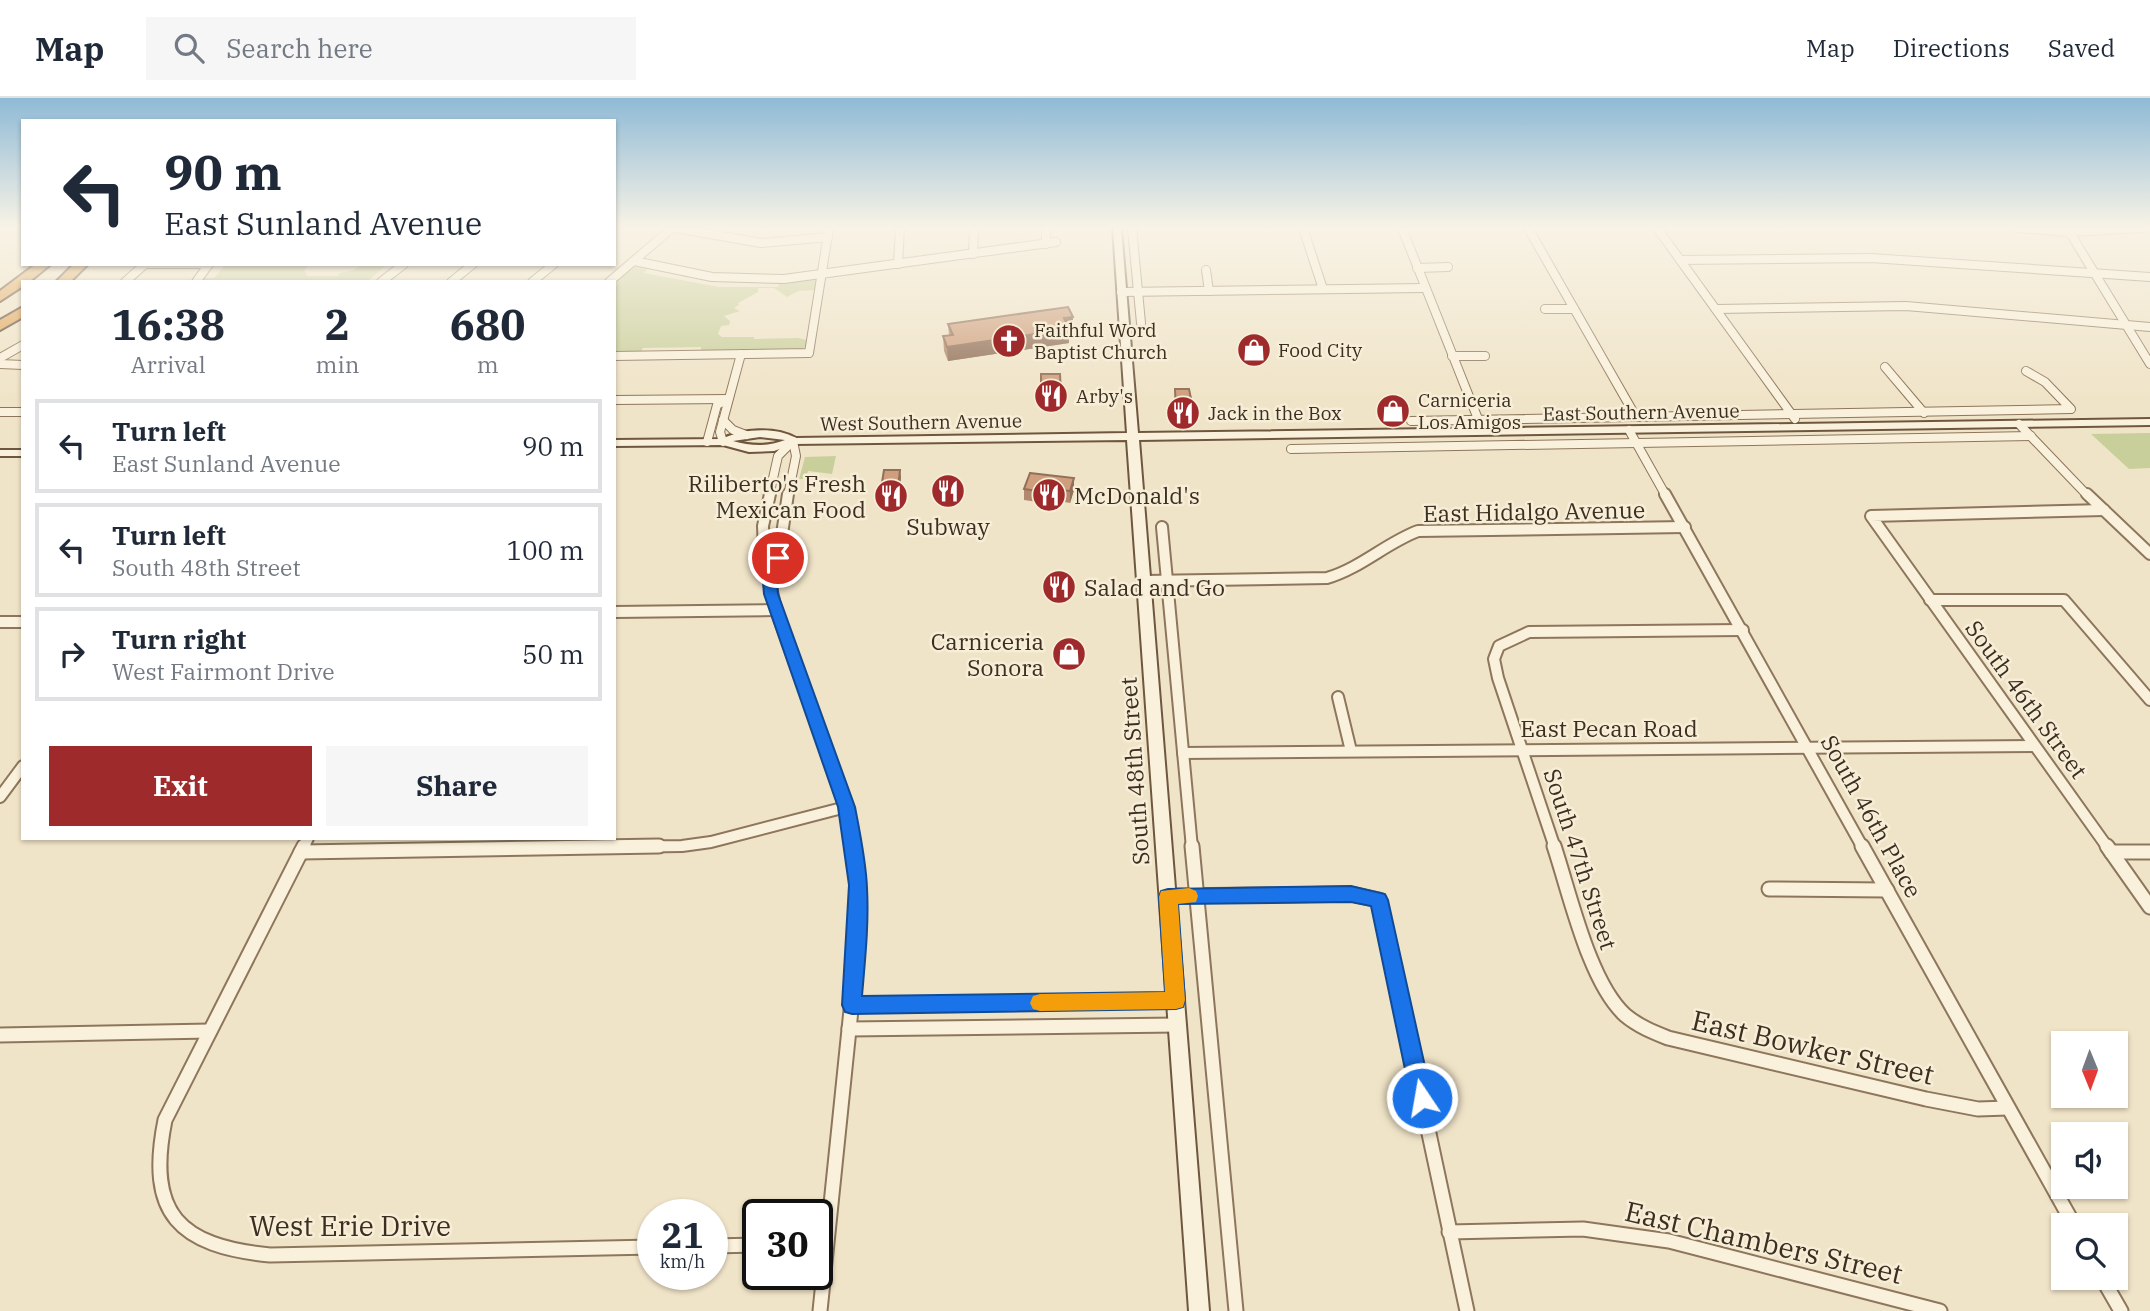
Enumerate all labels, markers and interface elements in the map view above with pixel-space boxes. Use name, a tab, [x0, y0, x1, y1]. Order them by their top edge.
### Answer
search box	[146, 17, 636, 80]
text: Map	[35, 27, 104, 70]
icon: search	[170, 29, 208, 67]
text: Search here	[226, 31, 373, 65]
text: Map	[1806, 32, 1855, 64]
text: Directions	[1893, 32, 2010, 64]
text: Saved	[2048, 32, 2115, 64]
text: 90 m	[164, 140, 282, 203]
icon: left	[49, 147, 140, 238]
text: East Sunland Avenue	[164, 202, 482, 244]
text: 16:38	[111, 297, 225, 352]
text: 2	[325, 297, 350, 352]
text: 680	[450, 297, 525, 352]
place label: Faithful Word Baptist Church	[1034, 318, 1168, 364]
church icon: Faithful Word Baptist Church	[990, 322, 1028, 360]
shop icon: Food City	[1235, 331, 1273, 369]
place label: Food City	[1278, 338, 1363, 362]
text: Arrival	[131, 349, 206, 379]
text: min	[316, 349, 359, 379]
text: m	[477, 349, 499, 379]
restaurant icon: Arby's	[1032, 377, 1070, 415]
place label: Arby's	[1076, 384, 1133, 408]
place label: Carniceria Los Amigos	[1418, 388, 1521, 434]
shop icon: Carniceria Los Amigos	[1374, 392, 1412, 430]
restaurant icon: Jack in the Box	[1164, 394, 1202, 432]
street label: East Southern Avenue	[1542, 398, 1740, 426]
place label: Jack in the Box	[1208, 401, 1342, 425]
street label: West Southern Avenue	[820, 408, 1022, 436]
text: Turn left	[112, 414, 226, 448]
icon: left	[53, 427, 91, 465]
text: 90 m	[522, 429, 584, 463]
text: East Sunland Avenue	[112, 448, 341, 478]
place label: Riliberto's Fresh Mexican Food	[688, 468, 866, 524]
restaurant icon: Subway	[929, 472, 967, 510]
restaurant icon: McDonald's	[1030, 476, 1068, 514]
restaurant icon: Riliberto's Fresh Mexican Food	[872, 477, 910, 515]
place label: McDonald's	[1074, 480, 1200, 510]
street label: East Hidalgo Avenue	[1423, 494, 1645, 528]
place label: Subway	[906, 511, 991, 541]
text: Turn left	[112, 518, 226, 552]
pin	[748, 528, 808, 588]
icon: left	[53, 531, 91, 569]
text: 100 m	[506, 533, 584, 567]
icon: arrive	[759, 539, 797, 577]
text: South 48th Street	[112, 552, 301, 582]
restaurant icon: Salad and Go	[1040, 568, 1078, 606]
place label: Salad and Go	[1084, 572, 1225, 602]
street label: South 46th Street	[1959, 614, 2095, 784]
text: Turn right	[112, 622, 246, 656]
place label: Carniceria Sonora	[931, 626, 1044, 682]
icon: right	[53, 635, 91, 673]
shop icon: Carniceria Sonora	[1050, 635, 1088, 673]
text: 50 m	[522, 637, 584, 671]
text: West Fairmont Drive	[112, 656, 335, 686]
street label: South 48th Street	[1112, 676, 1156, 866]
street label: East Pecan Road	[1520, 713, 1698, 743]
street label: South 46th Place	[1815, 729, 1929, 903]
button: Exit	[49, 746, 312, 826]
button: Share	[326, 746, 588, 826]
street label: South 47th Street	[1538, 765, 1624, 953]
street label: East Bowker Street	[1688, 1001, 1938, 1093]
north arrow	[2051, 1031, 2128, 1108]
map controls	[2051, 1031, 2128, 1290]
position arrow	[1385, 1061, 1459, 1135]
button: sound	[2051, 1122, 2128, 1199]
street label: East Chambers Street	[1622, 1192, 1907, 1292]
speed limit sign: 30	[742, 1199, 833, 1290]
street label: West Erie Drive	[249, 1207, 451, 1244]
text: 21	[661, 1212, 704, 1258]
button: search	[2051, 1213, 2128, 1290]
text: km/h	[660, 1250, 705, 1273]

